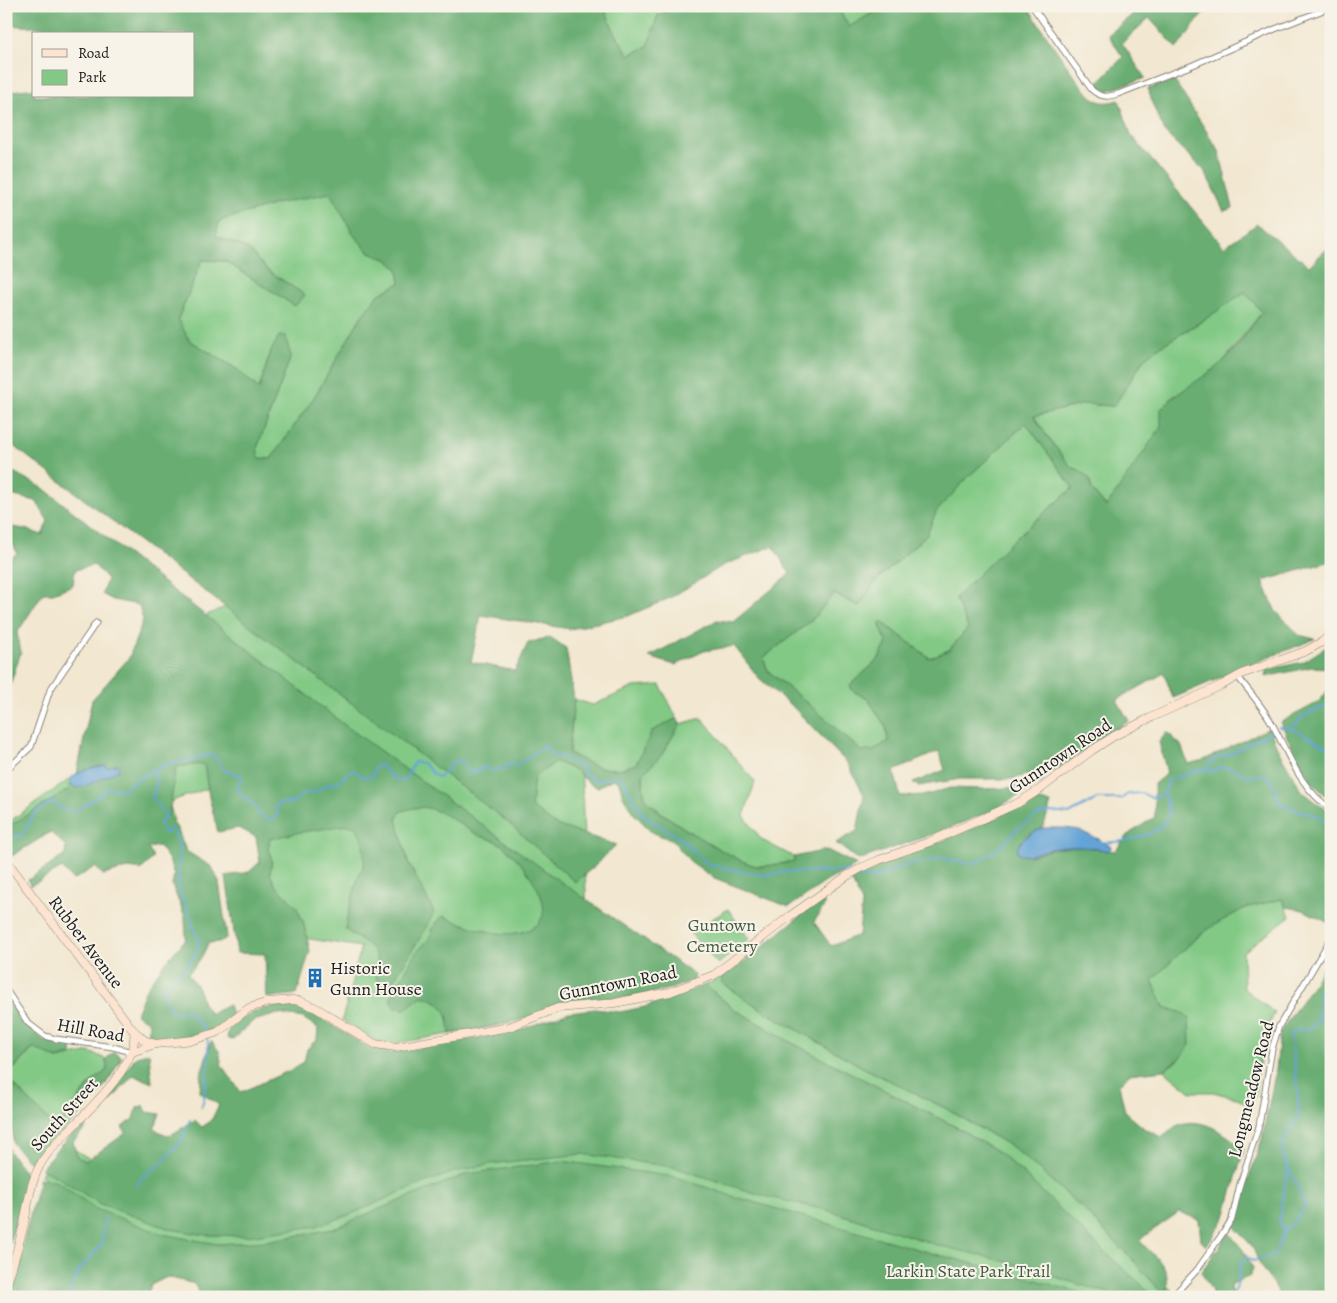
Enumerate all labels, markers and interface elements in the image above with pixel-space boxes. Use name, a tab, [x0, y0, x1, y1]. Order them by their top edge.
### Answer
legend	[32, 32, 195, 98]
text: Road	[78, 43, 110, 63]
text: Park	[78, 67, 107, 87]
street label: Gunntown Road	[1004, 713, 1116, 799]
street label: Rubber Avenue	[43, 891, 129, 993]
park label: Guntown Cemetery	[686, 913, 759, 958]
place label: Historic Gunn House	[330, 956, 422, 1001]
street label: Gunntown Road	[557, 960, 679, 1006]
building icon: Historic Gunn House	[304, 967, 326, 989]
street label: Hill Road	[55, 1012, 127, 1048]
street label: Longmeadow Road	[1222, 1018, 1280, 1160]
street label: South Street	[25, 1072, 103, 1156]
park label: Larkin State Park Trail	[886, 1259, 1051, 1283]

